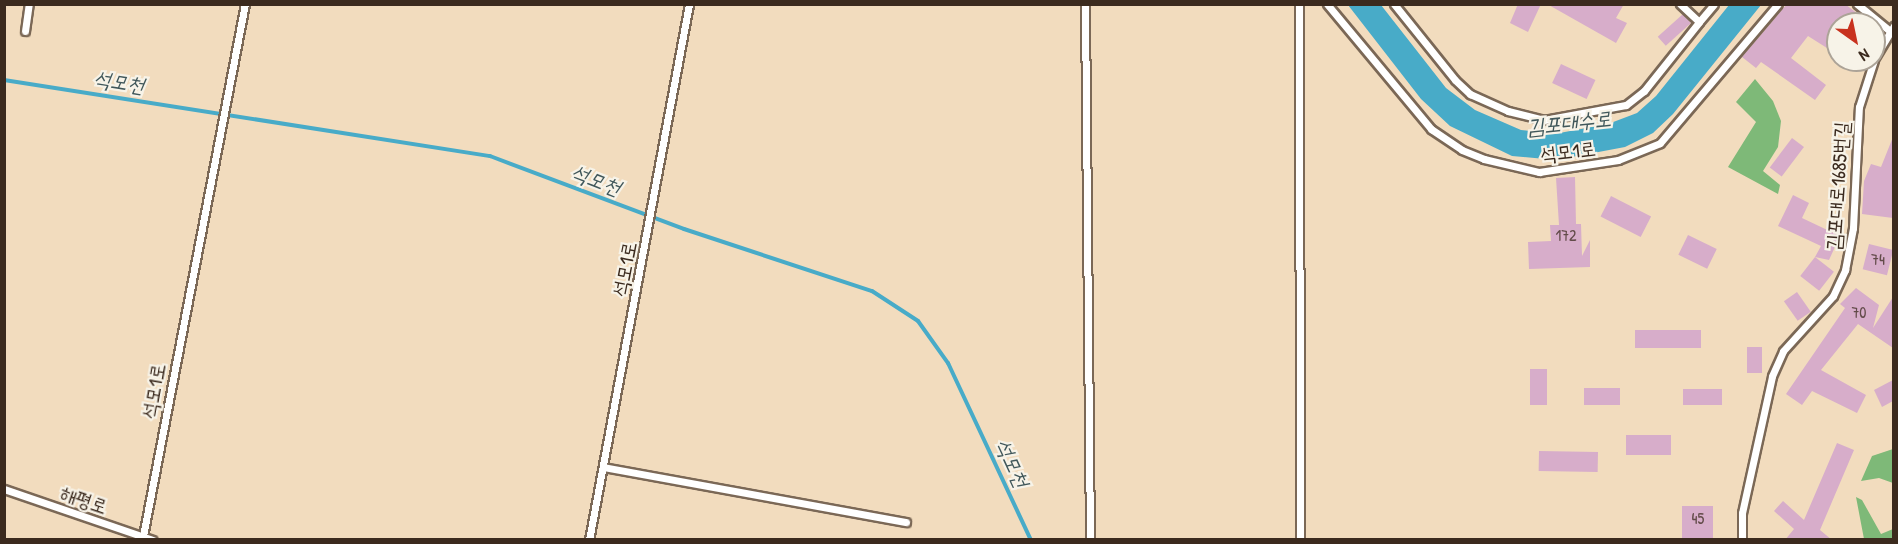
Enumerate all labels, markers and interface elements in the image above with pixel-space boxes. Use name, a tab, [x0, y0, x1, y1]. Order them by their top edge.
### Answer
north arrow	[1826, 12, 1886, 72]
text: N	[1855, 44, 1874, 67]
water label: 석모천	[92, 66, 146, 98]
water label: 김포대수로	[1526, 106, 1612, 140]
street label: 김포대로1685번길	[1821, 121, 1853, 251]
street label: 석모1로	[1539, 136, 1597, 166]
water label: 석모천	[568, 159, 624, 201]
house number: 172	[1555, 225, 1577, 245]
street label: 석모1로	[607, 239, 641, 299]
house number: 74	[1871, 249, 1885, 269]
house number: 70	[1851, 302, 1867, 322]
street label: 석모1로	[136, 362, 170, 420]
water label: 석모천	[990, 435, 1034, 491]
street label: 해평로	[57, 480, 111, 518]
house number: 45	[1692, 508, 1704, 528]

